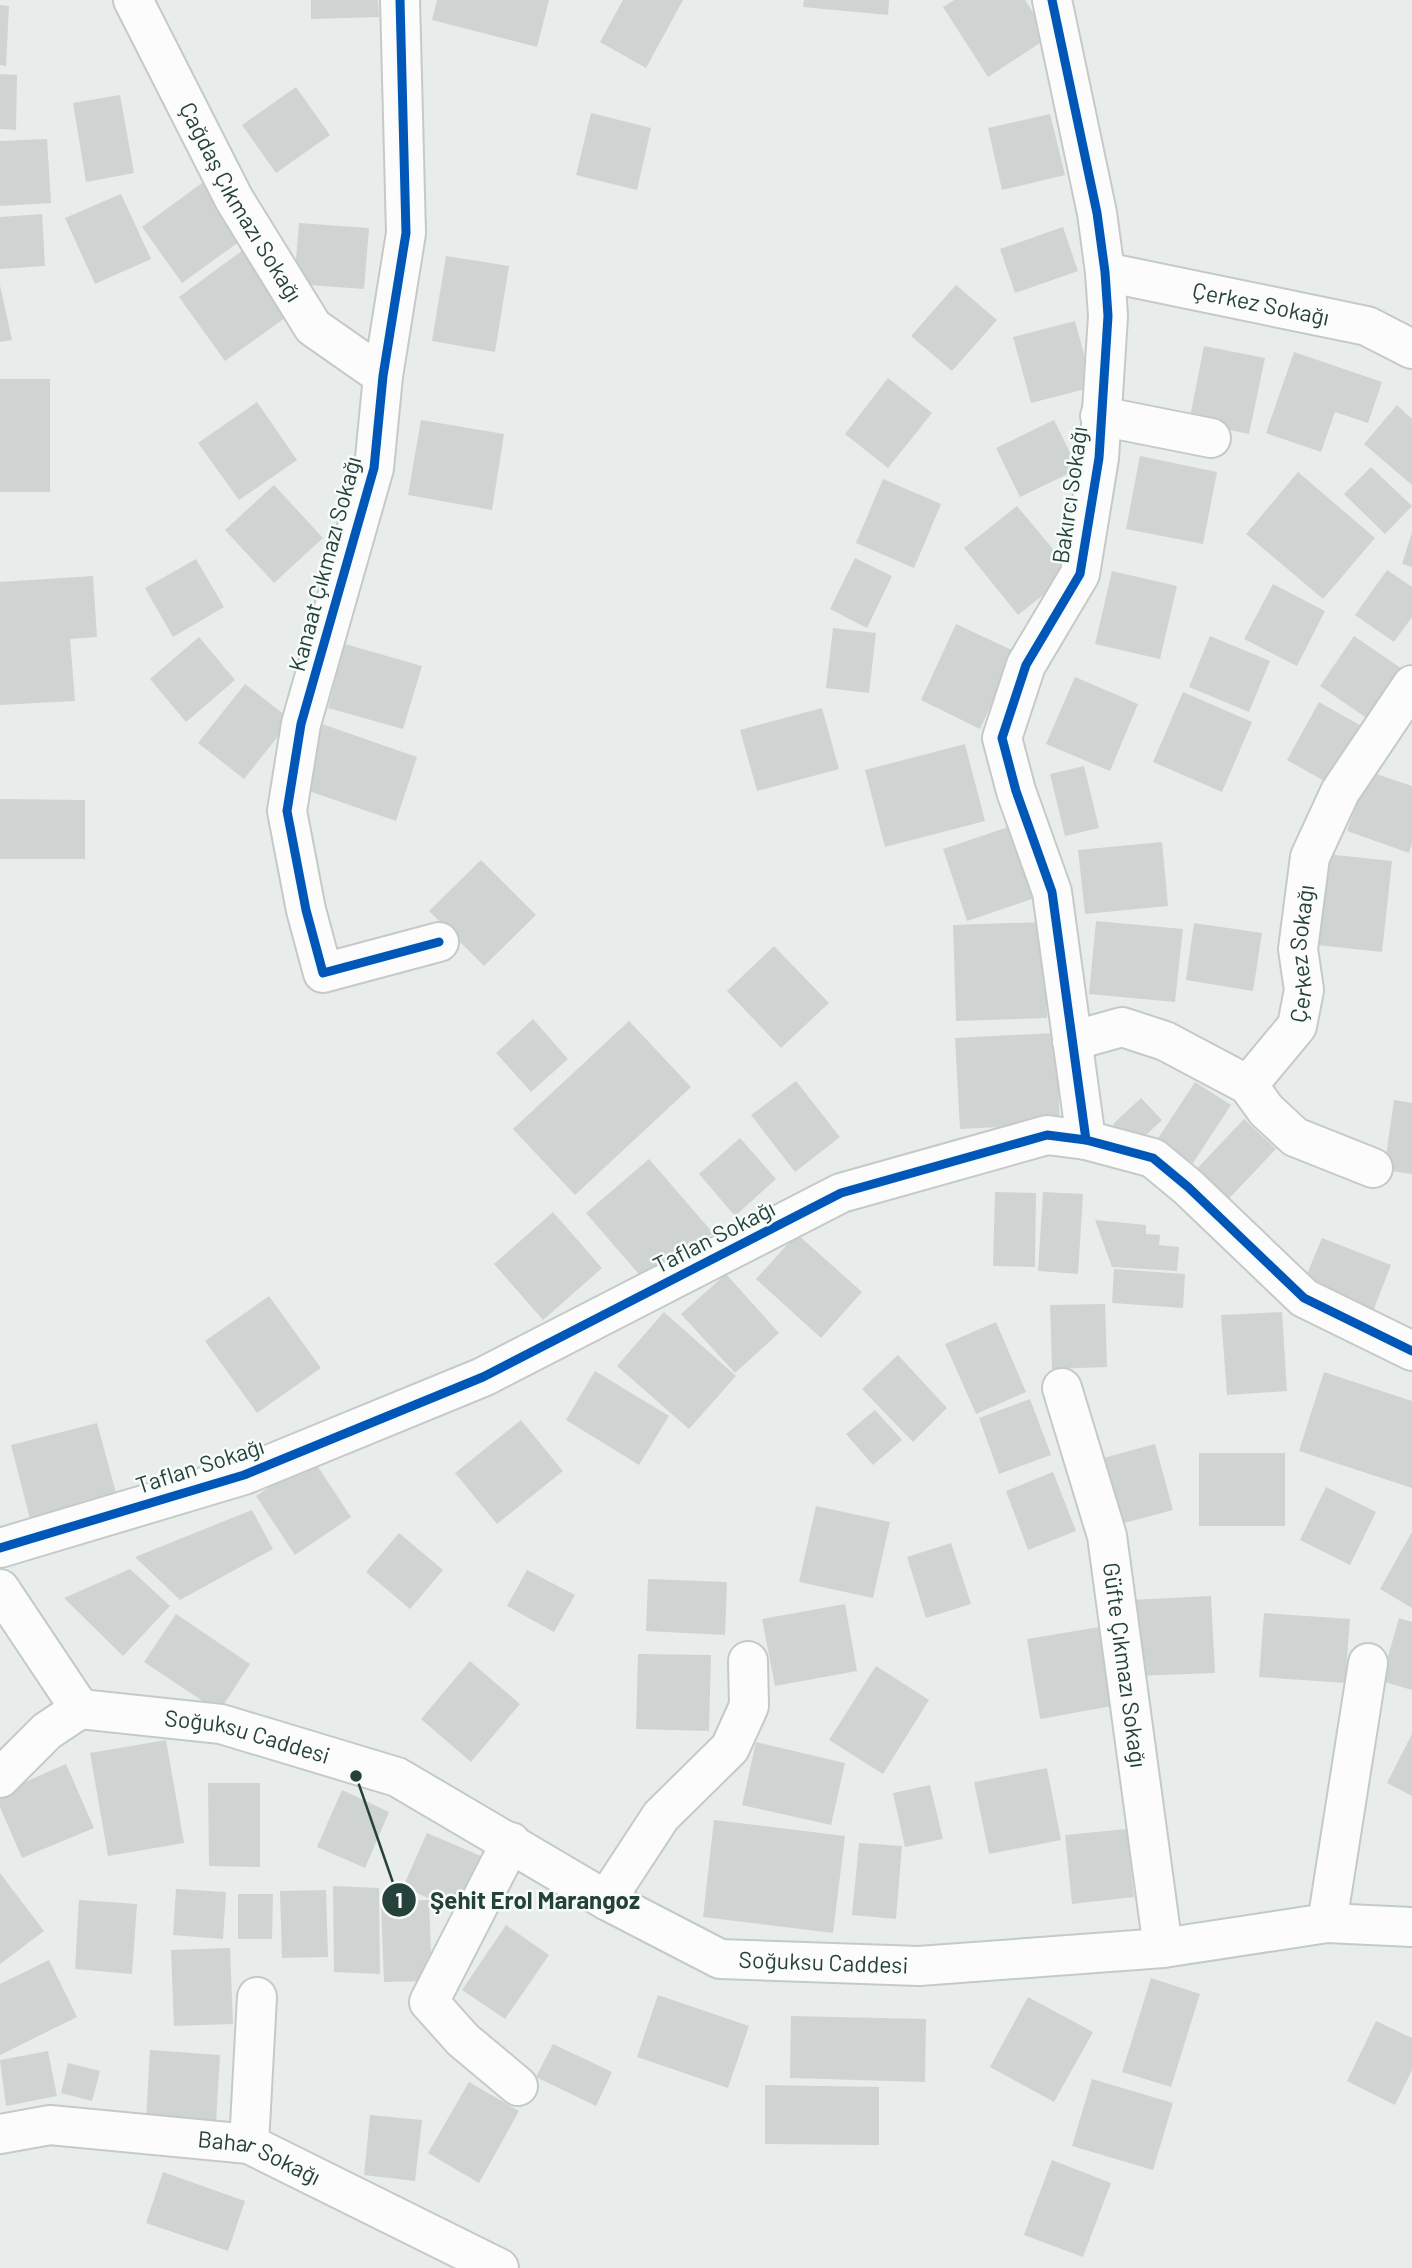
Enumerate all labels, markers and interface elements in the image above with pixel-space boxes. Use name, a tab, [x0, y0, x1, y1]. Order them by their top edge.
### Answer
street label: Çağdaş Çıkmazı Sokağı	[174, 97, 309, 307]
street label: Çerkez Sokağı	[1190, 275, 1332, 331]
street label: Bakırcı Sokağı	[1046, 424, 1093, 565]
street label: Kanaat Çıkmazı Sokağı	[282, 453, 366, 674]
street label: Çerkez Sokağı	[1283, 883, 1319, 1025]
street label: Taflan Sokağı	[648, 1193, 779, 1279]
street label: Taflan Sokağı	[132, 1431, 267, 1499]
street label: Güfte Çıkmazı Sokağı	[1098, 1561, 1153, 1769]
street label: Soğuksu Caddesi	[163, 1703, 334, 1769]
callout: Şehit Erol Marangoz	[381, 1878, 654, 1923]
text: Şehit Erol Marangoz	[430, 1885, 640, 1914]
text: 1	[395, 1887, 403, 1912]
street label: Soğuksu Caddesi	[738, 1945, 909, 1979]
street label: Bahar Sokağı	[197, 2124, 326, 2190]

